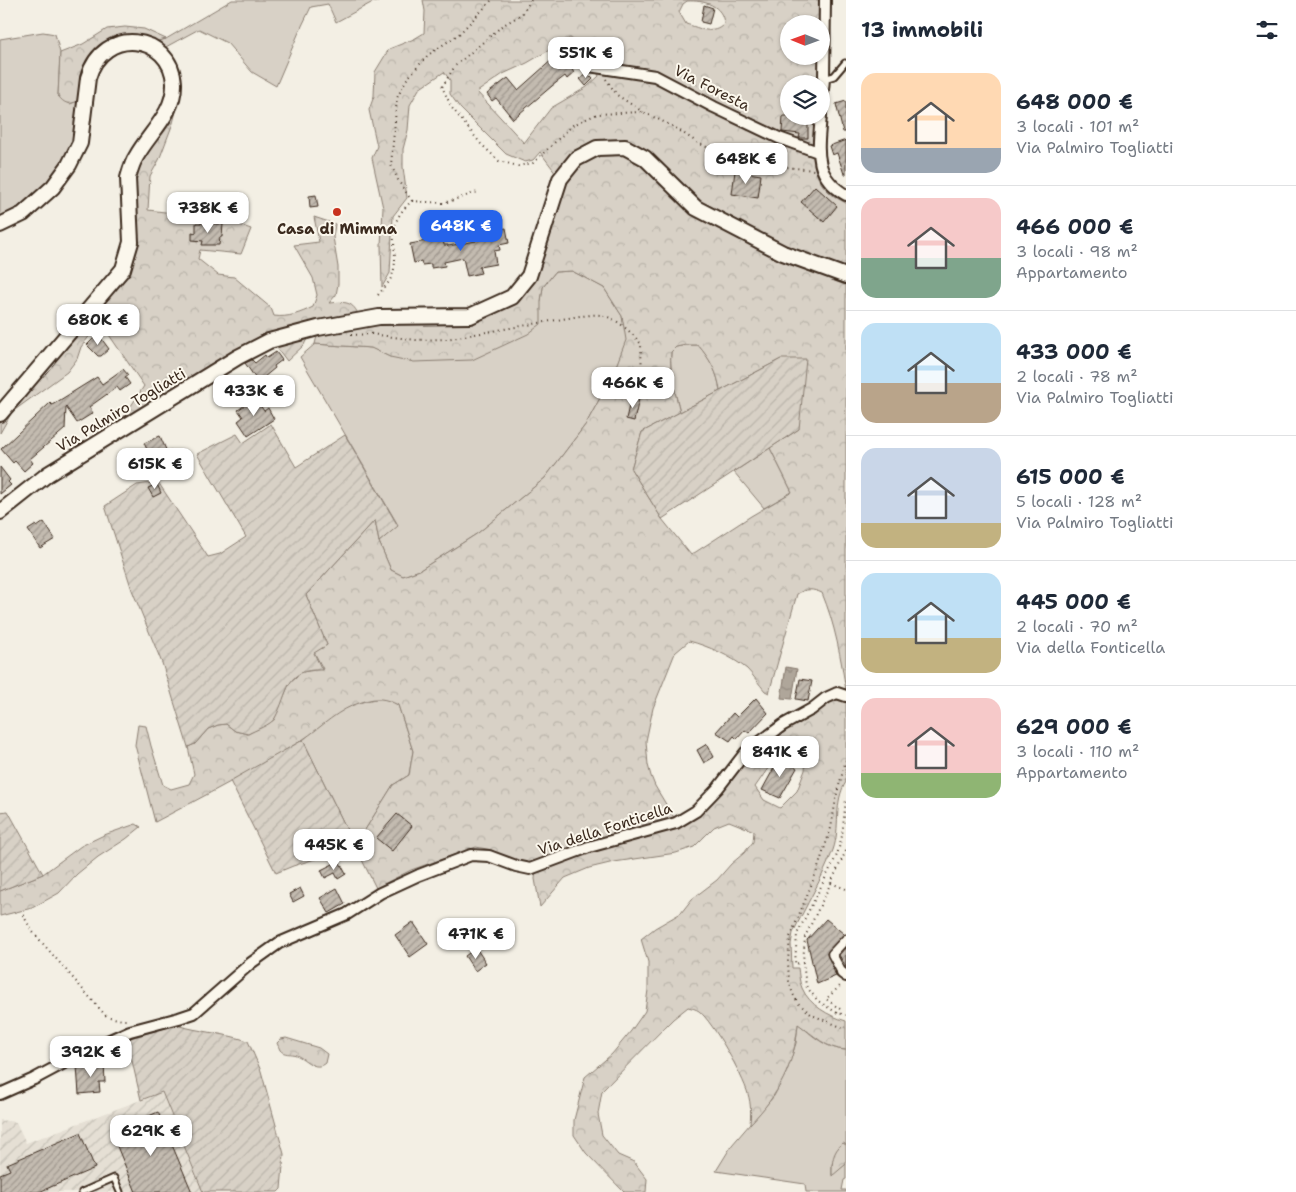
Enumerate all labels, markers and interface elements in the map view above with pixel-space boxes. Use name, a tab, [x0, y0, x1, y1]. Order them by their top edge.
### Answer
north arrow	[780, 15, 830, 65]
map controls	[780, 15, 830, 125]
text: 13 immobili	[861, 16, 983, 44]
icon: filters	[1253, 16, 1281, 44]
pin: 551K €	[545, 36, 627, 79]
text: 551K €	[559, 42, 613, 63]
street label: Via Foresta	[671, 60, 754, 116]
button: layers	[780, 75, 830, 125]
text: 648 000 €	[1016, 88, 1133, 116]
icon: home	[901, 93, 961, 153]
text: 3 locali · 101 m²	[1016, 116, 1139, 137]
text: Via Palmiro Togliatti	[1016, 137, 1174, 158]
pin: 648K €	[705, 142, 787, 185]
text: 648K €	[715, 148, 777, 169]
pin: 738K €	[167, 192, 249, 234]
text: 738K €	[178, 197, 238, 218]
marker: Casa di Mimma	[331, 206, 343, 218]
pin: 648K €	[420, 210, 502, 252]
text: 466 000 €	[1016, 213, 1133, 241]
text: 648K €	[430, 215, 492, 236]
icon: home	[901, 218, 961, 278]
place label: Casa di Mimma	[277, 219, 398, 239]
text: 3 locali · 98 m²	[1016, 241, 1138, 262]
text: Appartamento	[1016, 262, 1127, 283]
pin: 680K €	[57, 304, 139, 346]
text: 680K €	[68, 309, 128, 330]
text: 433 000 €	[1016, 338, 1132, 366]
icon: home	[901, 343, 961, 403]
street label: Via Palmiro Togliatti	[53, 363, 189, 457]
pin: 466K €	[592, 366, 674, 409]
text: 2 locali · 78 m²	[1016, 366, 1138, 387]
text: 466K €	[602, 372, 664, 393]
pin: 433K €	[213, 374, 295, 417]
text: 433K €	[224, 380, 284, 401]
text: Via Palmiro Togliatti	[1016, 387, 1174, 408]
pin: 615K €	[114, 448, 196, 490]
text: 615K €	[128, 453, 182, 474]
text: 615 000 €	[1016, 463, 1125, 491]
icon: home	[901, 468, 961, 528]
text: 5 locali · 128 m²	[1016, 491, 1142, 512]
text: Via Palmiro Togliatti	[1016, 512, 1174, 533]
text: 445 000 €	[1016, 588, 1131, 616]
icon: home	[901, 593, 961, 653]
text: 2 locali · 70 m²	[1016, 616, 1138, 637]
text: Via della Fonticella	[1016, 637, 1165, 658]
text: 629 000 €	[1016, 713, 1132, 741]
icon: home	[901, 718, 961, 778]
pin: 841K €	[739, 736, 821, 778]
text: 841K €	[752, 741, 808, 762]
text: 3 locali · 110 m²	[1016, 741, 1139, 762]
text: Appartamento	[1016, 762, 1127, 783]
street label: Via della Fonticella	[535, 798, 675, 860]
pin: 445K €	[293, 828, 375, 871]
text: 445K €	[304, 834, 364, 855]
pin: 471K €	[435, 918, 517, 960]
text: 471K €	[448, 923, 504, 944]
pin: 392K €	[50, 1036, 132, 1078]
text: 392K €	[61, 1041, 121, 1062]
pin: 629K €	[110, 1114, 192, 1157]
text: 629K €	[121, 1120, 181, 1141]

